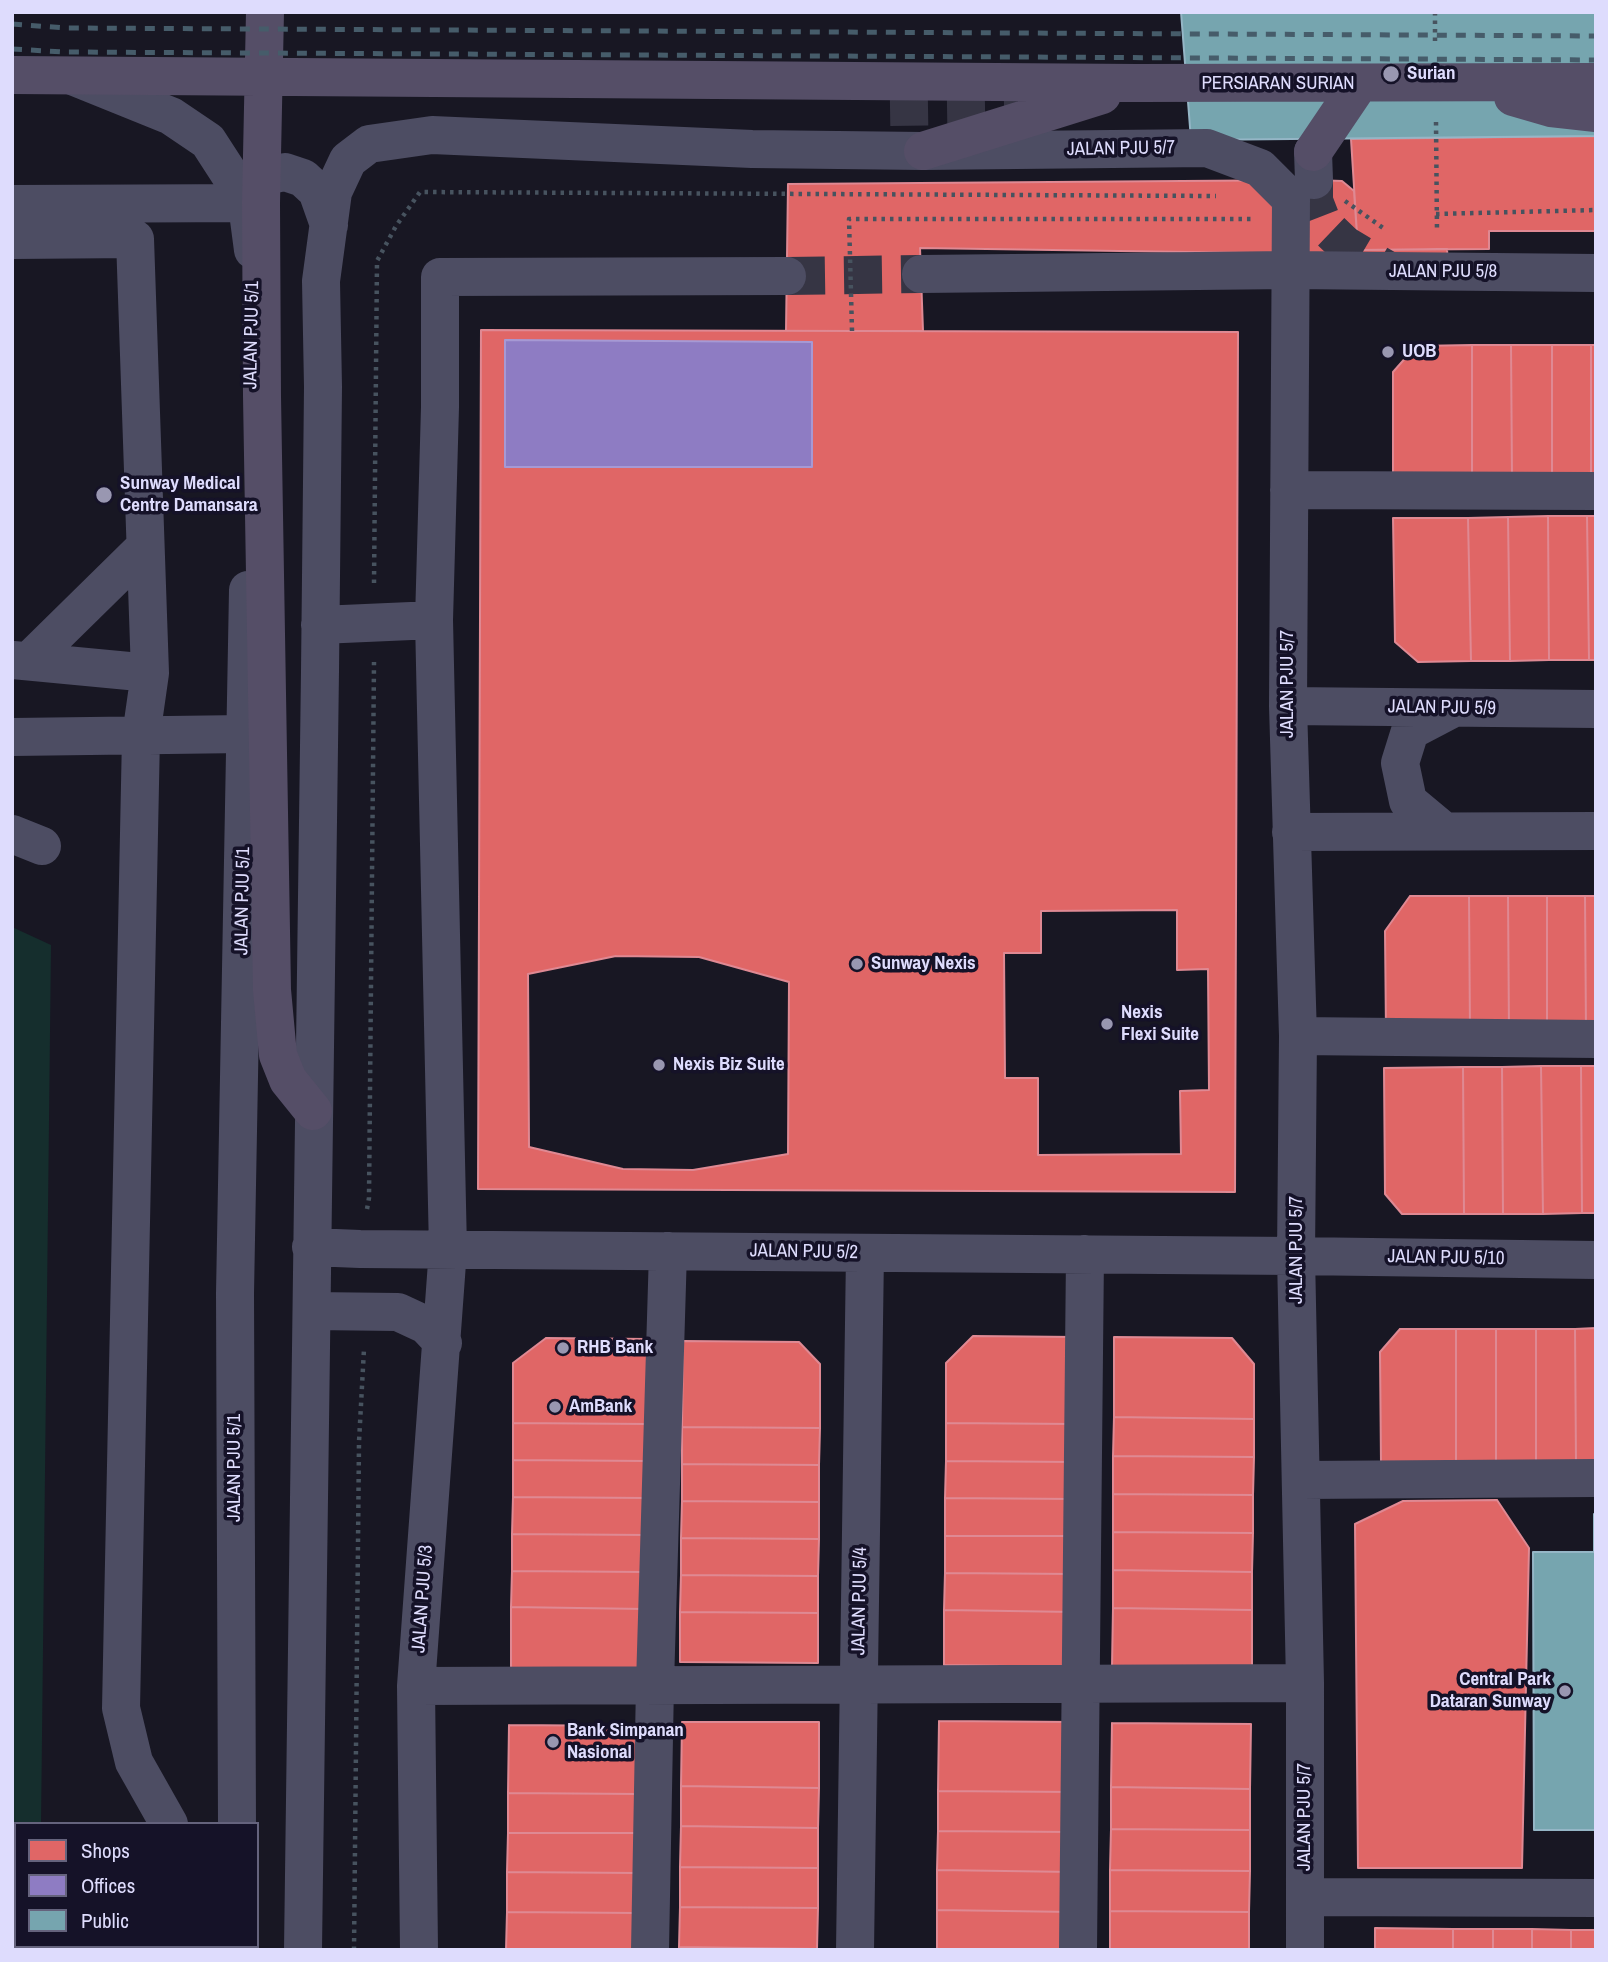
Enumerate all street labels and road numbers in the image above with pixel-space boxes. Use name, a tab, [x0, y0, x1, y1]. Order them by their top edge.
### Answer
street label: PERSIARAN SURIAN	[1201, 73, 1355, 95]
street label: JALAN PJU 5/7	[1067, 137, 1175, 161]
street label: JALAN PJU 5/8	[1389, 261, 1497, 283]
street label: JALAN PJU 5/1	[240, 281, 264, 389]
street label: JALAN PJU 5/7	[1277, 630, 1299, 738]
street label: JALAN PJU 5/9	[1388, 696, 1496, 720]
street label: JALAN PJU 5/1	[231, 847, 255, 955]
street label: JALAN PJU 5/7	[1286, 1196, 1308, 1304]
street label: JALAN PJU 5/2	[750, 1240, 858, 1264]
street label: JALAN PJU 5/10	[1387, 1246, 1505, 1270]
street label: JALAN PJU 5/1	[224, 1414, 246, 1522]
street label: JALAN PJU 5/3	[408, 1544, 438, 1654]
street label: JALAN PJU 5/4	[848, 1547, 872, 1655]
street label: JALAN PJU 5/7	[1294, 1763, 1316, 1871]

